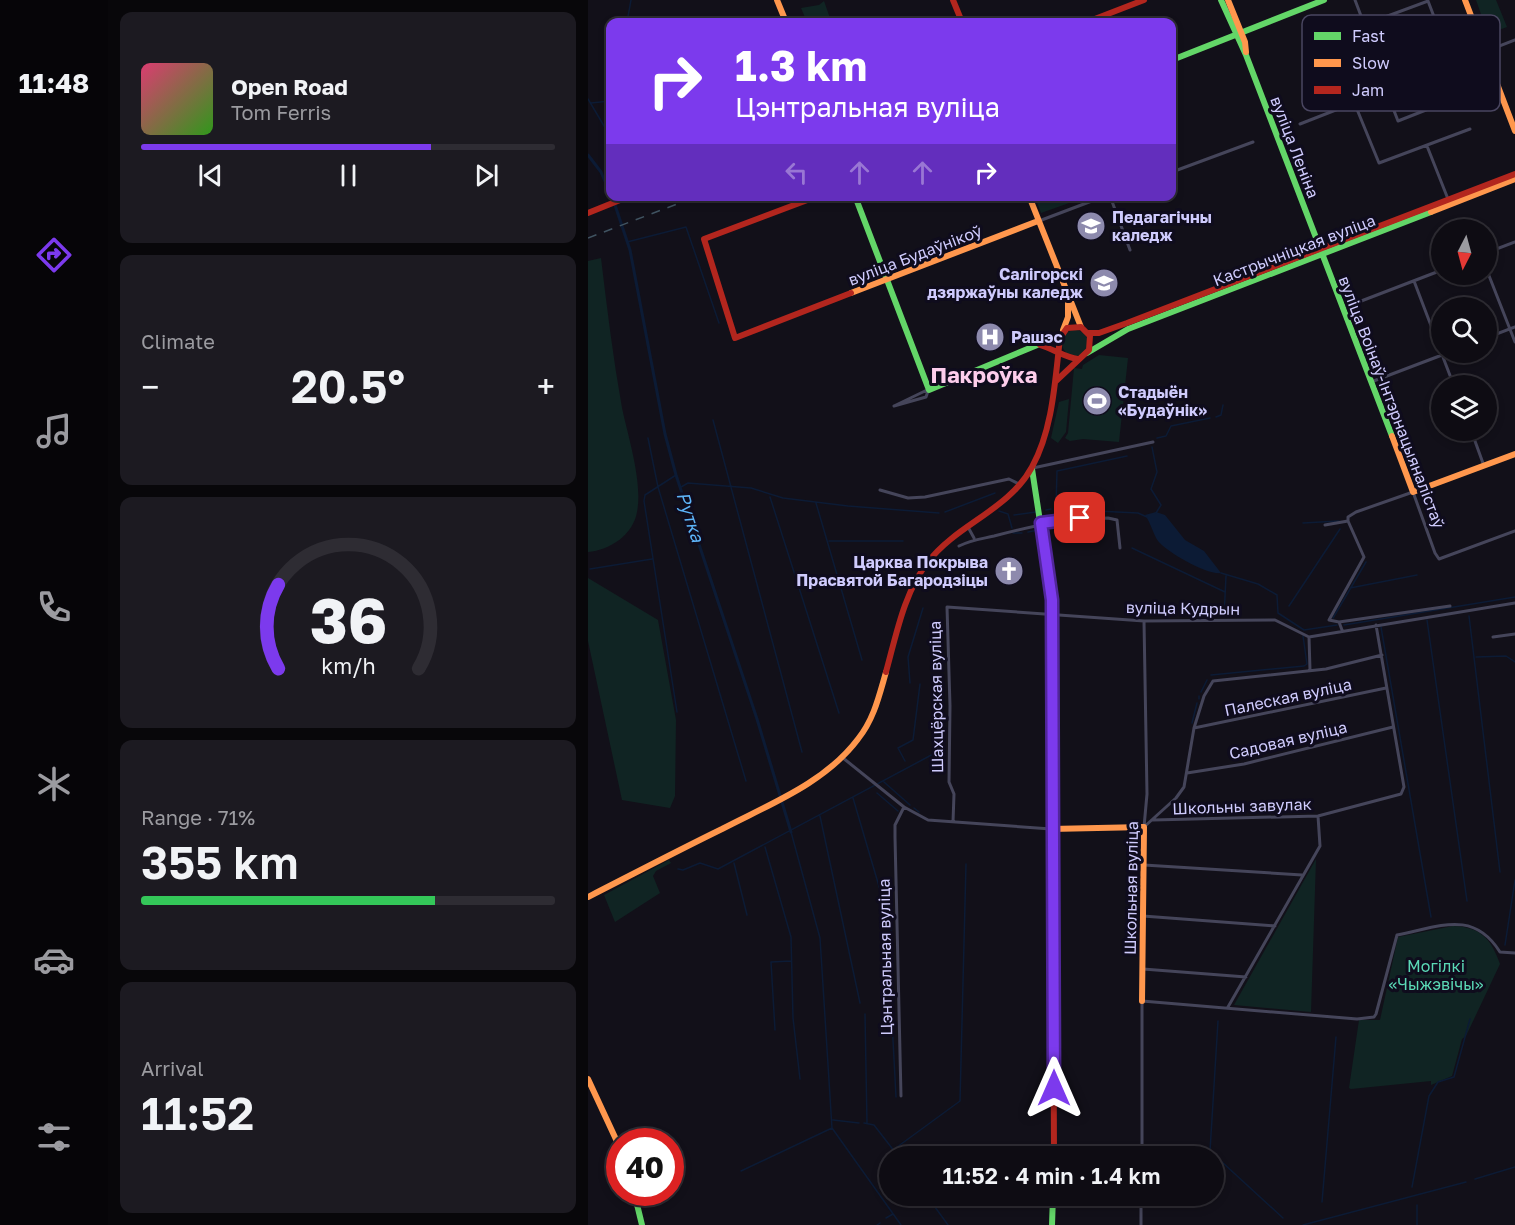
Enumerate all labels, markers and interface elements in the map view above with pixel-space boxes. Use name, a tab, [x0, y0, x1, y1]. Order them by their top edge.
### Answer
legend	[1302, 15, 1500, 111]
text: Fast	[1352, 26, 1385, 46]
text: 1.3 km	[735, 40, 867, 90]
icon: right	[636, 42, 714, 120]
text: Slow	[1352, 53, 1390, 73]
text: 11:48	[19, 67, 89, 99]
text: Open Road	[231, 73, 348, 100]
text: Jam	[1352, 80, 1384, 100]
text: Цэнтральная вуліца	[735, 91, 1000, 123]
street label: вуліца Леніна	[1266, 93, 1324, 201]
text: Tom Ferris	[231, 100, 331, 124]
icon: left	[780, 156, 813, 189]
icon: ahead	[843, 156, 876, 189]
icon: ahead	[906, 156, 939, 189]
icon: right	[969, 156, 1002, 189]
icon: previous	[194, 159, 227, 192]
icon: pause	[332, 159, 365, 192]
icon: next	[470, 159, 503, 192]
place label: Педагагічны каледж	[1112, 207, 1212, 245]
school or university icon: Педагагічны каледж	[1075, 210, 1107, 242]
street label: Кастрычніцкая вуліца	[1210, 210, 1378, 290]
north arrow	[1431, 219, 1497, 285]
map controls	[1431, 219, 1497, 441]
street label: вуліца Будаўнікоў	[845, 220, 985, 290]
icon: directions	[33, 234, 75, 276]
place label: Салігорскі дзяржаўны каледж	[927, 264, 1083, 302]
school or university icon: Салігорскі дзяржаўны каледж	[1088, 267, 1120, 299]
street label: вуліца Воінаў-Інтэрнацыяналістаў	[1334, 273, 1450, 531]
button: search	[1431, 297, 1497, 363]
hospital icon: Рашэс	[974, 321, 1006, 353]
place label: Рашэс	[1011, 327, 1063, 347]
text: Climate	[141, 329, 215, 353]
text: 20.5°	[291, 359, 405, 413]
district label: Пакроўка	[931, 361, 1037, 388]
text: −	[141, 367, 159, 406]
text: +	[537, 367, 555, 406]
button: layers	[1431, 375, 1497, 441]
place label: Стадыён «Будаўнік»	[1118, 382, 1207, 420]
sports icon: Стадыён «Будаўнік»	[1081, 385, 1113, 417]
icon: music	[33, 410, 75, 452]
water label: Рутка	[672, 489, 710, 545]
pin	[1054, 492, 1105, 543]
icon: arrive	[1063, 501, 1096, 534]
place label: Царква Покрыва Прасвятой Багародзіцы	[796, 552, 988, 590]
church icon: Царква Покрыва Прасвятой Багародзіцы	[993, 555, 1025, 587]
text: 36	[309, 583, 387, 658]
icon: phone	[33, 586, 75, 628]
street label: вуліца Кудрын	[1126, 597, 1240, 619]
street label: Шахцёрская вуліца	[925, 621, 947, 773]
text: km/h	[321, 654, 375, 680]
street label: Палеская вуліца	[1222, 674, 1354, 720]
street label: Садовая вуліца	[1227, 717, 1349, 763]
icon: climate	[33, 763, 75, 805]
street label: Школьны завулак	[1172, 794, 1312, 818]
text: Range · 71%	[141, 805, 255, 829]
street label: Школьная вуліца	[1120, 821, 1142, 955]
text: 355 km	[141, 835, 299, 889]
street label: Цэнтральная вуліца	[874, 878, 896, 1036]
icon: car	[33, 939, 75, 981]
park label: Могілкі «Чыжэвічы»	[1388, 956, 1484, 994]
text: Arrival	[141, 1056, 204, 1080]
position arrow	[1022, 1056, 1086, 1120]
text: 11:52	[141, 1086, 254, 1140]
icon: filters	[33, 1116, 75, 1158]
speed limit sign: 40	[606, 1128, 684, 1206]
text: 11:52 · 4 min · 1.4 km	[943, 1162, 1160, 1189]

